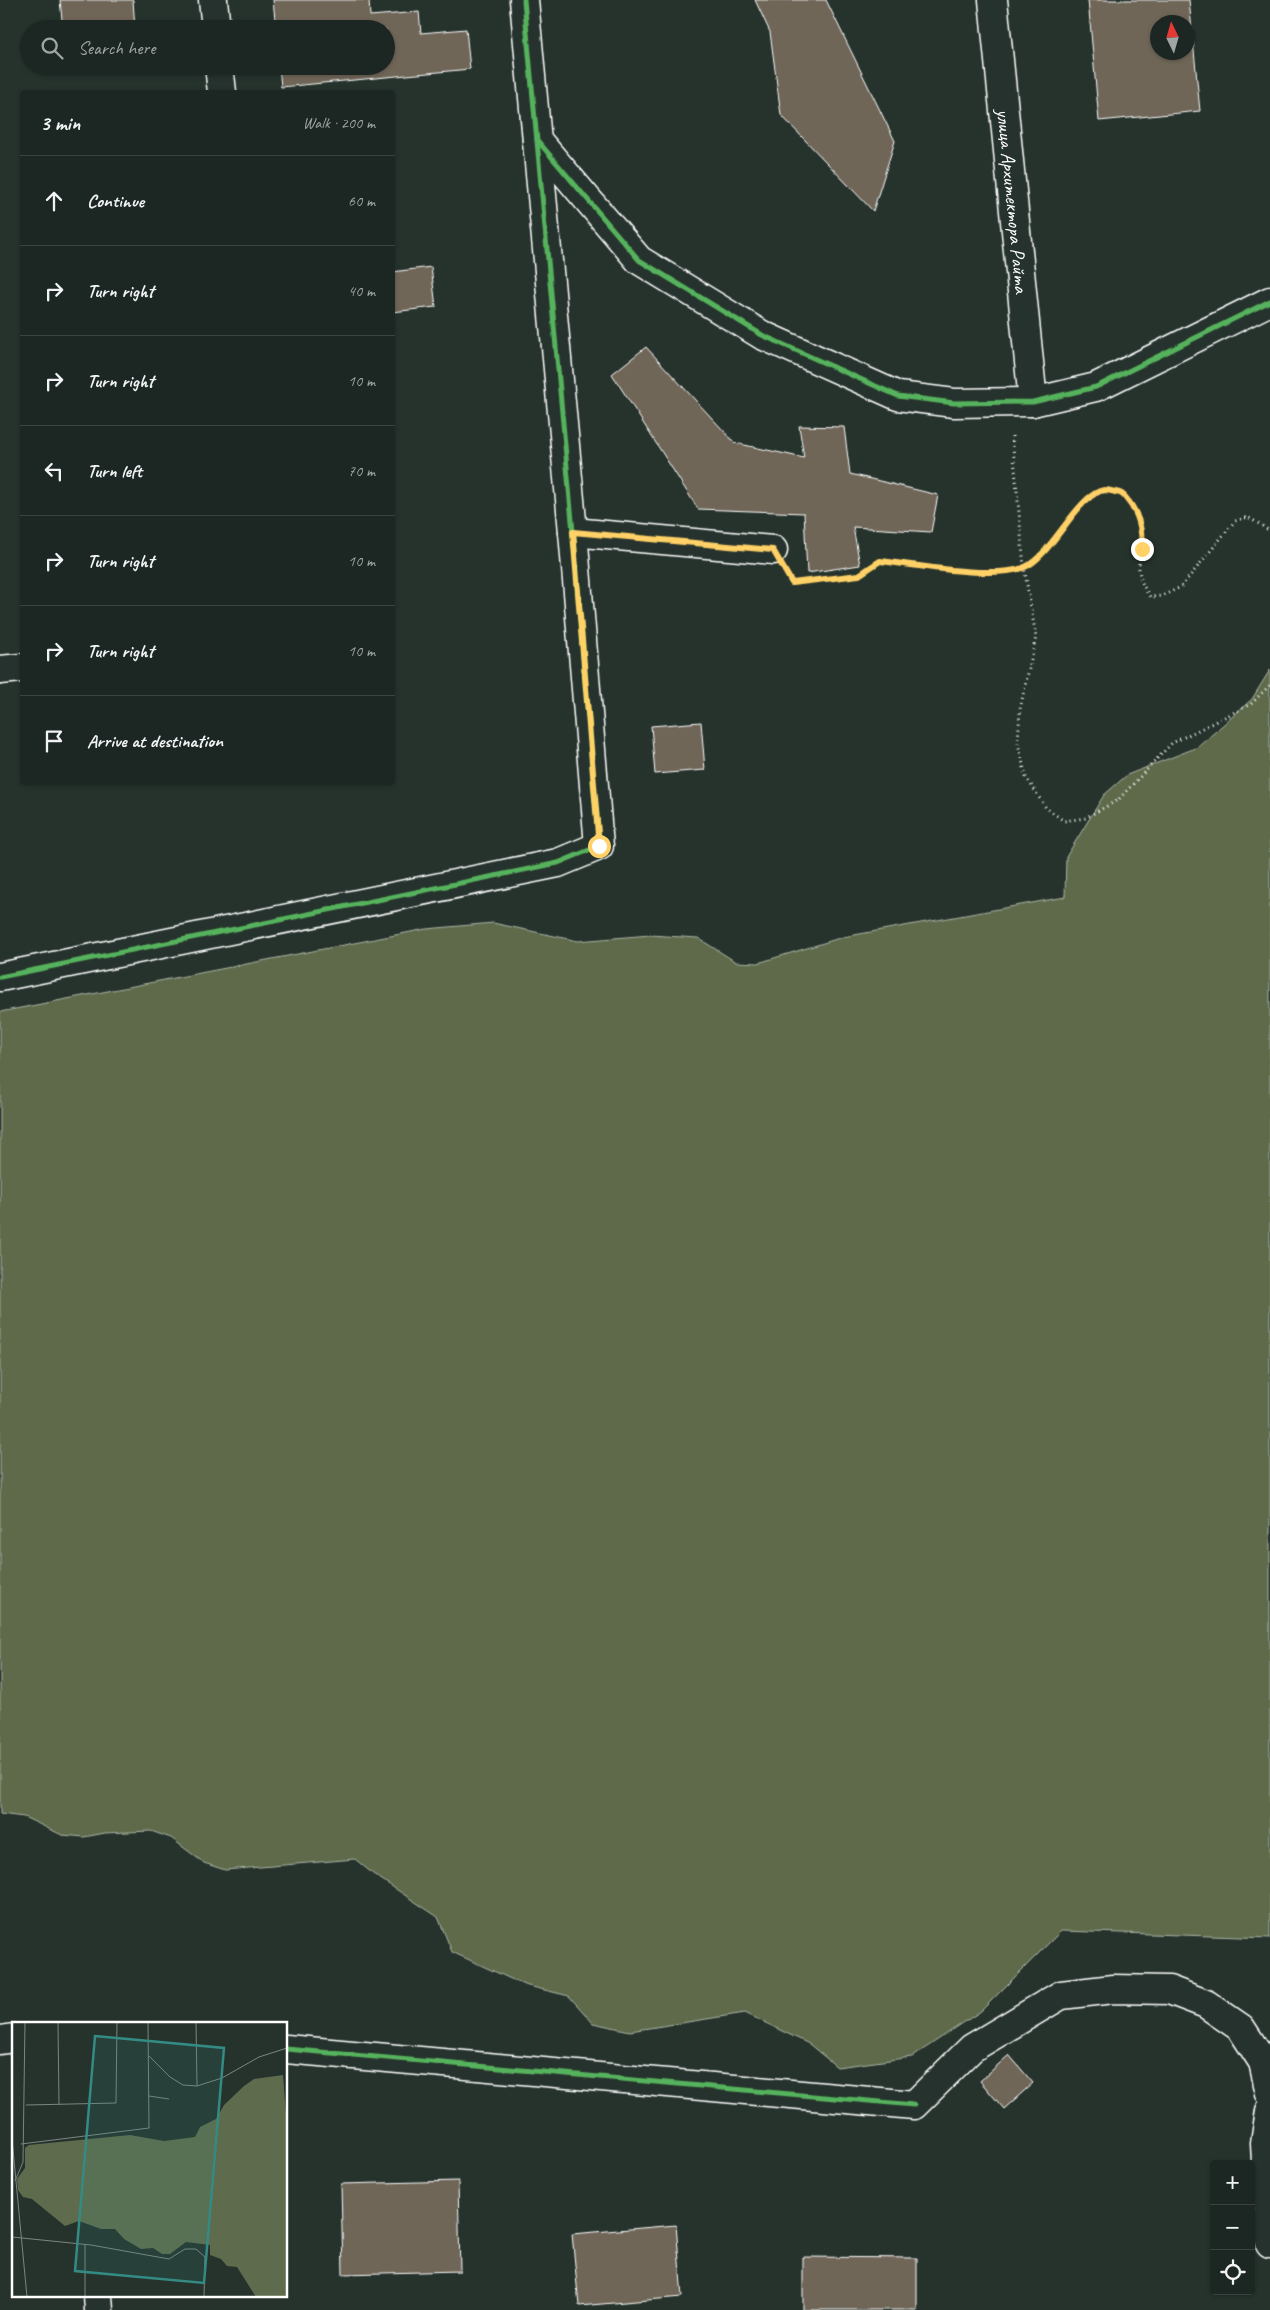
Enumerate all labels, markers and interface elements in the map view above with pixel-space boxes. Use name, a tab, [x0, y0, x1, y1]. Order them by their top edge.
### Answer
north arrow	[1150, 15, 1195, 60]
search box	[20, 20, 395, 75]
icon: search	[38, 34, 66, 62]
text: Search here	[78, 36, 155, 60]
street label: улица Архитектора Райта	[991, 107, 1035, 295]
text: 3 min	[40, 110, 80, 136]
text: Walk · 200 m	[303, 113, 375, 133]
icon: ahead	[40, 187, 68, 215]
text: Continue	[87, 189, 144, 213]
text: 60 m	[348, 191, 375, 211]
icon: right	[40, 277, 68, 305]
text: Turn right	[87, 279, 154, 303]
text: 40 m	[348, 281, 375, 301]
icon: right	[40, 367, 68, 395]
text: Turn right	[87, 369, 154, 393]
text: 10 m	[348, 371, 375, 391]
icon: left	[40, 457, 68, 485]
text: Turn left	[87, 459, 142, 483]
text: 70 m	[348, 461, 375, 481]
route end	[1131, 538, 1154, 561]
icon: right	[40, 547, 68, 575]
text: Turn right	[87, 549, 154, 573]
text: 10 m	[348, 551, 375, 571]
icon: right	[40, 637, 68, 665]
text: Turn right	[87, 639, 154, 663]
text: 10 m	[348, 641, 375, 661]
icon: arrive	[40, 727, 68, 755]
text: Arrive at destination	[87, 729, 223, 753]
route start	[588, 835, 611, 858]
inset map	[12, 2022, 288, 2298]
map controls	[1210, 2160, 1255, 2295]
button: +	[1210, 2160, 1255, 2205]
button: −	[1210, 2205, 1255, 2250]
button: locate	[1210, 2250, 1255, 2295]

